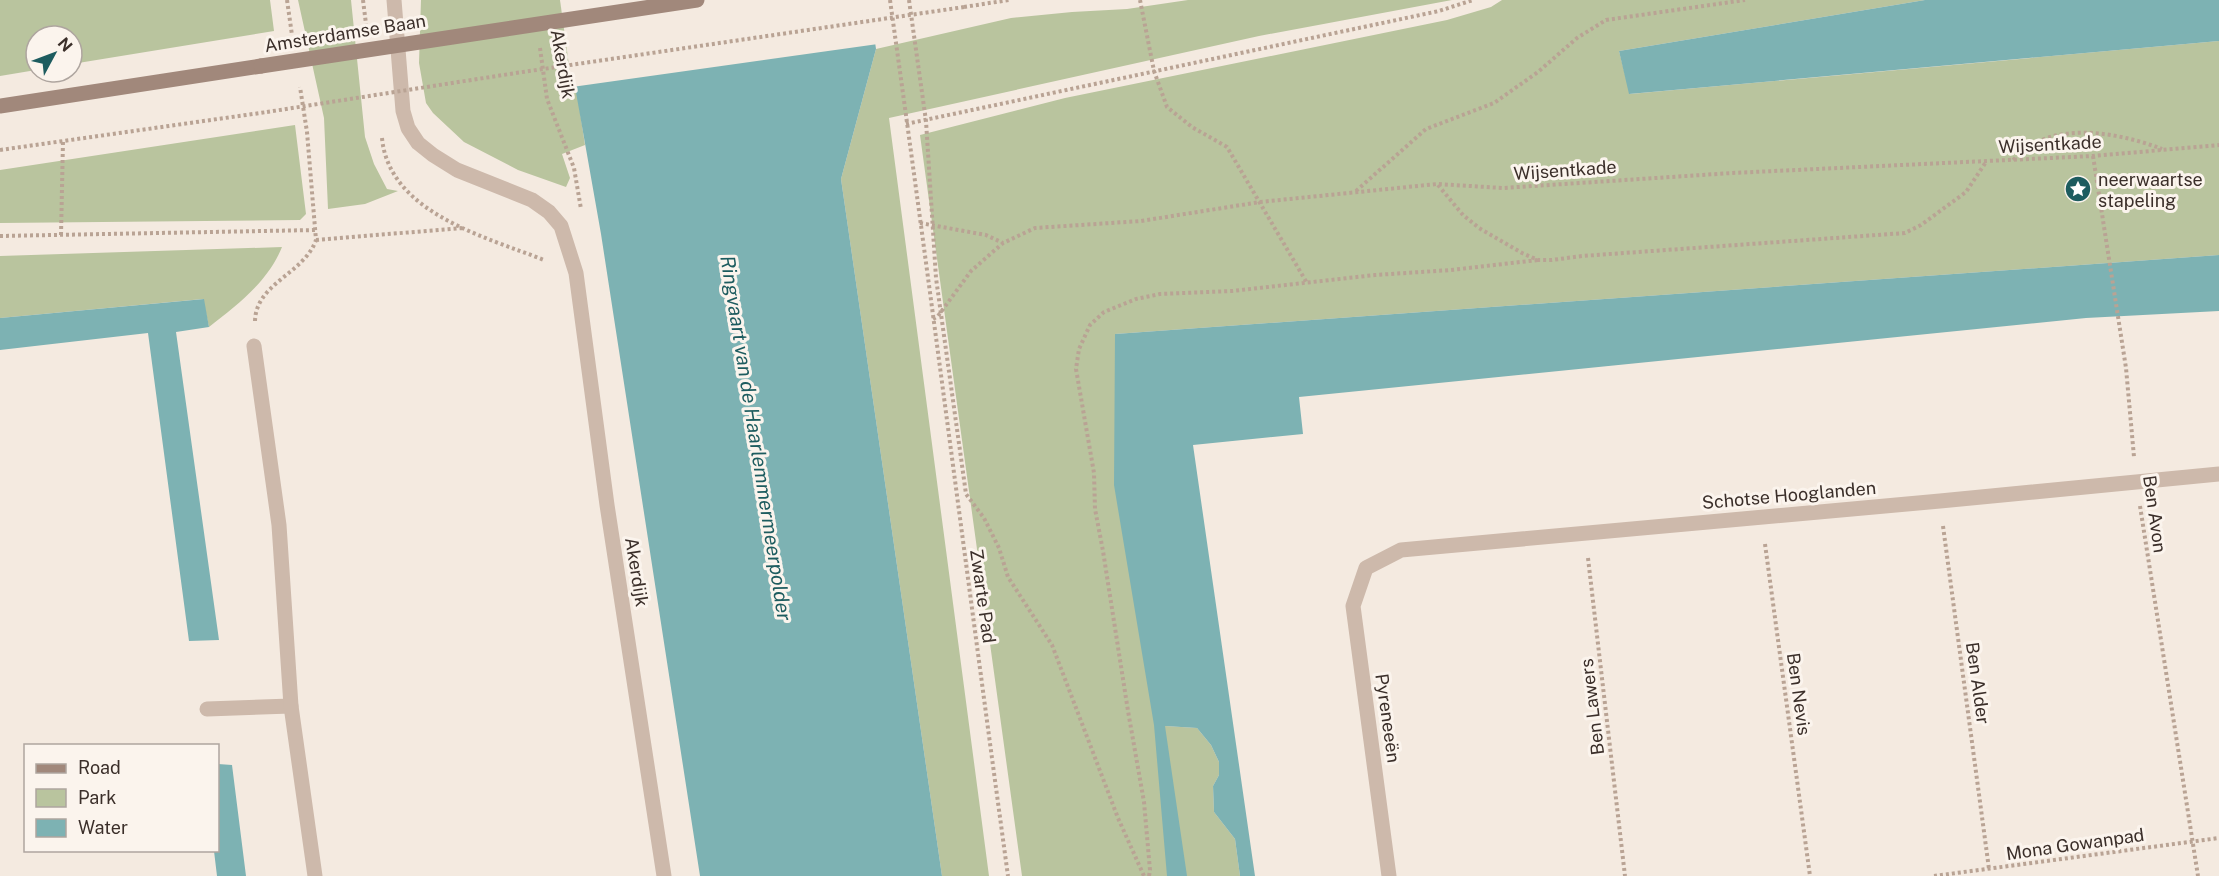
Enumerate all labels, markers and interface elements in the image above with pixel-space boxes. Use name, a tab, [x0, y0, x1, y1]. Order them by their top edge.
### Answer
street label: Amsterdamse Baan	[263, 10, 427, 56]
north arrow	[24, 24, 84, 84]
street label: Akerdijk	[547, 28, 579, 100]
text: N	[54, 34, 76, 55]
street label: Wijsentkade	[1998, 131, 2102, 157]
street label: Wijsentkade	[1513, 156, 1617, 184]
place label: neerwaartse stapeling	[2098, 169, 2203, 211]
place icon: neerwaartse stapeling	[2063, 174, 2093, 204]
water label: Ringvaart van de Haarlemmermeerpolder	[715, 254, 797, 623]
street label: Ben Avon	[2139, 474, 2171, 554]
street label: Schotse Hooglanden	[1701, 477, 1877, 513]
street label: Akerdijk	[621, 536, 653, 608]
street label: Zwarte Pad	[966, 548, 1000, 644]
street label: Ben Alder	[1962, 641, 1994, 725]
street label: Ben Nevis	[1783, 651, 1815, 737]
street label: Ben Lawers	[1576, 658, 1608, 756]
street label: Pyreneeën	[1371, 672, 1405, 764]
legend	[24, 744, 219, 852]
text: Road	[78, 757, 121, 778]
text: Park	[78, 787, 116, 808]
text: Water	[78, 817, 128, 838]
street label: Mona Gowanpad	[2005, 824, 2145, 864]

